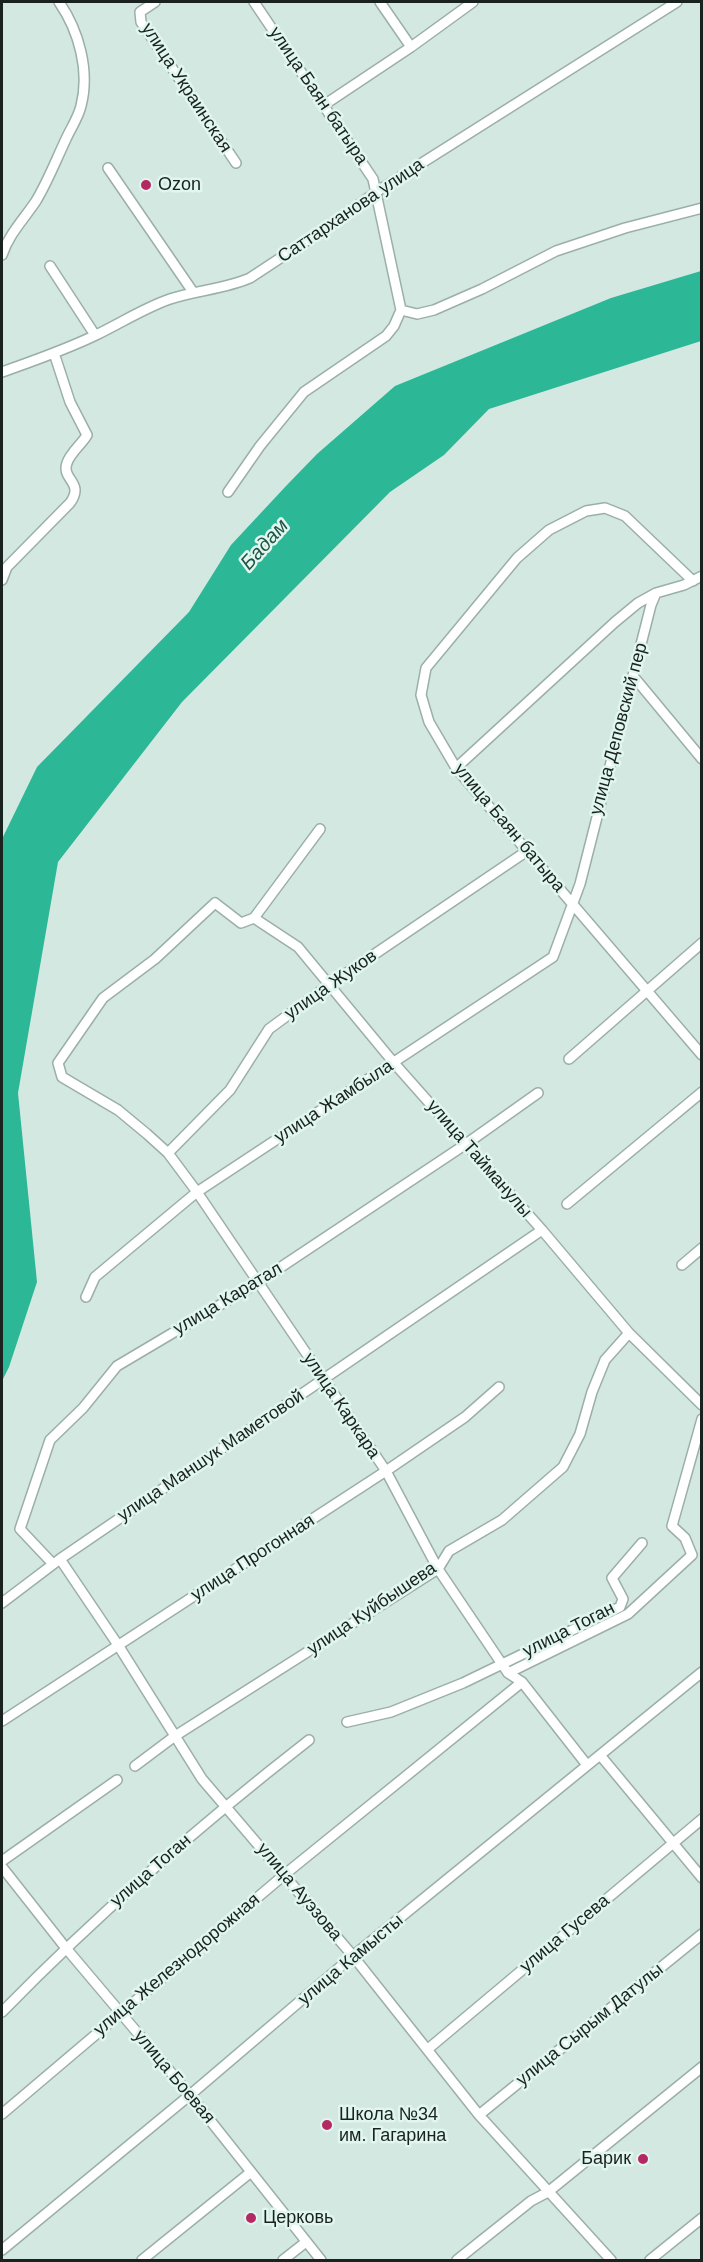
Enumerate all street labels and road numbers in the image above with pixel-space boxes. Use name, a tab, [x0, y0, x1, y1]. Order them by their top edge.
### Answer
street label: улица Украинская	[136, 19, 236, 157]
street label: улица Баян батыра	[264, 23, 372, 169]
street label: Саттарханова улица	[274, 154, 428, 268]
street label: улица Деповский пер	[586, 640, 652, 818]
street label: улица Баян батыра	[449, 759, 569, 897]
street label: улица Жуков	[281, 945, 381, 1025]
street label: улица Жамбыла	[271, 1056, 397, 1148]
street label: улица Тайманулы	[422, 1096, 536, 1222]
street label: улица Каратал	[170, 1258, 286, 1340]
street label: улица Каркара	[298, 1349, 384, 1463]
street label: улица Маншук Маметовой	[114, 1385, 308, 1527]
street label: улица Прогонная	[187, 1510, 319, 1606]
street label: улица Куйбышева	[303, 1558, 441, 1660]
street label: улица Тоган	[519, 1598, 619, 1662]
street label: улица Тоган	[106, 1830, 196, 1912]
street label: улица Ауэзова	[252, 1839, 346, 1945]
street label: улица Железнодорожная	[90, 1889, 264, 2041]
street label: улица Гусева	[516, 1890, 614, 1978]
street label: улица Камысты	[294, 1910, 408, 2010]
street label: улица Сырым Датулы	[512, 1959, 668, 2091]
street label: улица Боевая	[129, 2026, 219, 2128]

